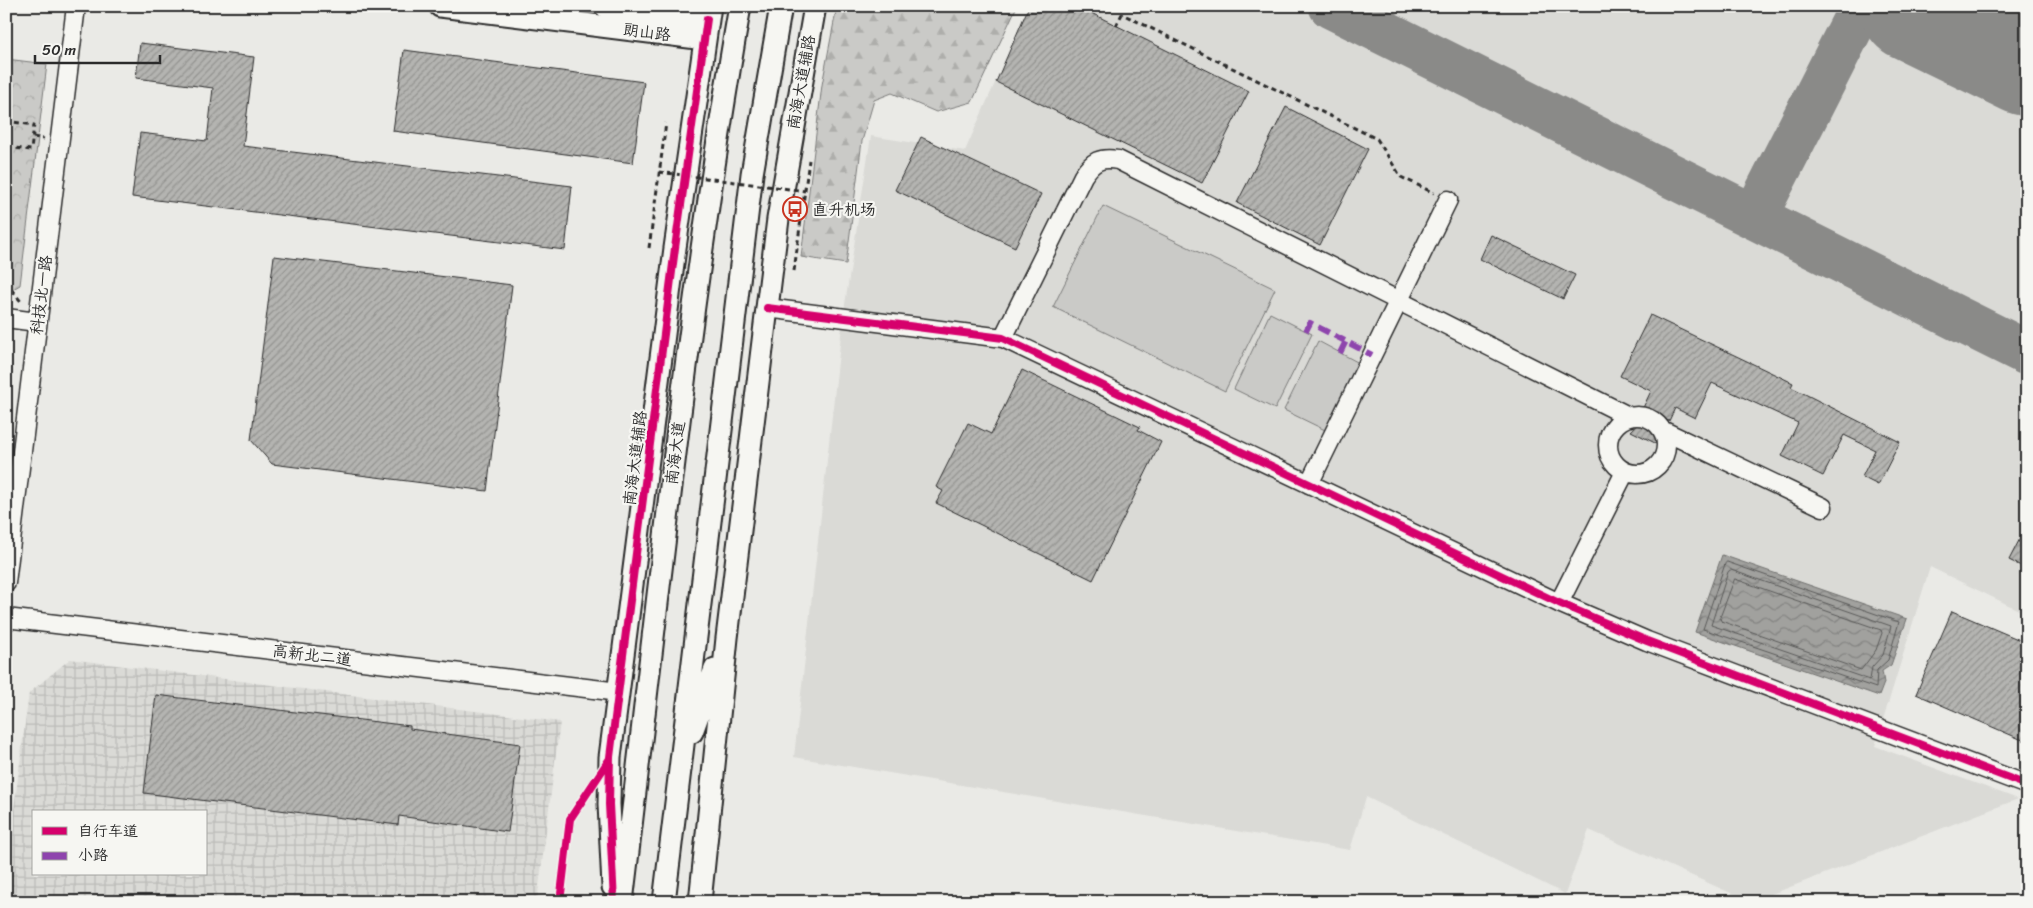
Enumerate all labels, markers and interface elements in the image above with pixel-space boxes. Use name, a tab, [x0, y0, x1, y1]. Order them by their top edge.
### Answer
street label: 朗山路	[621, 15, 673, 49]
scale bar	[35, 32, 160, 64]
street label: 南海大道辅路	[778, 32, 824, 132]
text: 50 m	[42, 37, 77, 63]
place label: 直升机场	[812, 195, 876, 224]
bus stop icon: 直升机场	[782, 196, 808, 222]
street label: 科技北一路	[22, 254, 60, 336]
street label: 南海大道辅路	[615, 409, 655, 507]
street label: 南海大道	[657, 419, 693, 487]
street label: 高新北二道	[271, 636, 353, 674]
legend	[32, 810, 208, 876]
text: 自行车道	[78, 818, 138, 844]
text: 小路	[78, 842, 108, 868]

